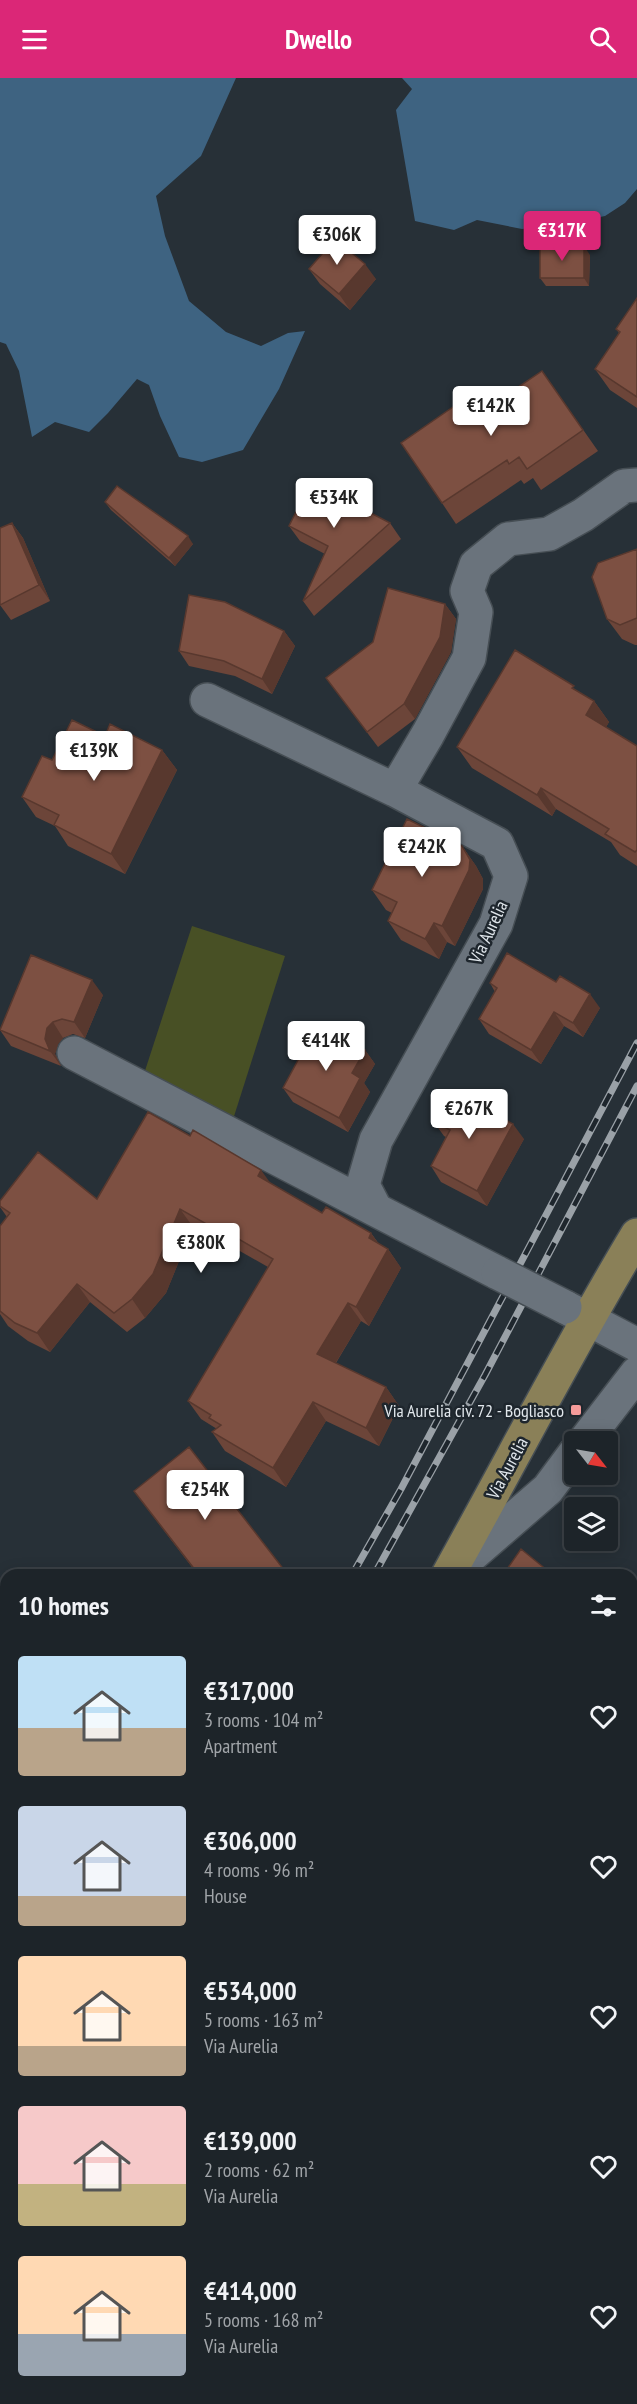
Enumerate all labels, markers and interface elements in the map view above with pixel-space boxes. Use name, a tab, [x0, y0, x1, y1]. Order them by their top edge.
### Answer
text: Dwello	[285, 22, 352, 56]
icon: menu	[18, 23, 51, 56]
icon: search	[586, 23, 619, 56]
pin: €317K	[520, 211, 604, 262]
pin: €306K	[295, 215, 379, 266]
text: €317K	[538, 217, 586, 243]
text: €306K	[313, 221, 361, 247]
pin: €142K	[449, 386, 533, 437]
text: €142K	[467, 392, 515, 418]
pin: €534K	[292, 478, 376, 529]
text: €534K	[310, 484, 358, 510]
pin: €139K	[52, 731, 136, 782]
text: €139K	[70, 737, 118, 763]
pin: €242K	[380, 827, 464, 878]
text: €242K	[398, 833, 446, 859]
street label: Via Aurelia	[463, 897, 513, 968]
pin: €414K	[284, 1021, 368, 1072]
text: €414K	[302, 1027, 350, 1053]
pin: €267K	[427, 1089, 511, 1140]
text: €267K	[445, 1095, 493, 1121]
pin: €380K	[159, 1223, 243, 1274]
text: €380K	[177, 1229, 225, 1255]
place label: Via Aurelia civ. 72 - Bogliasco	[383, 1399, 564, 1422]
marker: Via Aurelia civ. 72 - Bogliasco	[569, 1403, 583, 1417]
north arrow	[564, 1431, 618, 1485]
map controls	[564, 1431, 618, 1551]
street label: Via Aurelia	[481, 1433, 533, 1504]
pin: €254K	[163, 1470, 247, 1521]
text: €254K	[181, 1476, 229, 1502]
button: layers	[564, 1497, 618, 1551]
text: 10 homes	[18, 1589, 109, 1622]
icon: filters	[587, 1589, 620, 1622]
text: €317,000	[204, 1674, 294, 1707]
icon: home	[66, 1680, 138, 1752]
icon: heart	[587, 1700, 620, 1733]
text: 3 rooms · 104 m²	[204, 1707, 323, 1733]
text: Apartment	[204, 1733, 277, 1759]
text: €306,000	[204, 1824, 297, 1857]
icon: home	[66, 1830, 138, 1902]
icon: heart	[587, 1850, 620, 1883]
text: 4 rooms · 96 m²	[204, 1857, 314, 1883]
text: House	[204, 1883, 247, 1909]
text: €534,000	[204, 1974, 297, 2007]
icon: home	[66, 1980, 138, 2052]
icon: heart	[587, 2000, 620, 2033]
text: 5 rooms · 163 m²	[204, 2007, 323, 2033]
text: Via Aurelia	[204, 2033, 278, 2059]
text: €139,000	[204, 2124, 297, 2157]
icon: home	[66, 2130, 138, 2202]
icon: heart	[587, 2150, 620, 2183]
text: 2 rooms · 62 m²	[204, 2157, 314, 2183]
text: Via Aurelia	[204, 2183, 278, 2209]
text: €414,000	[204, 2274, 297, 2307]
icon: home	[66, 2280, 138, 2352]
icon: heart	[587, 2300, 620, 2333]
text: 5 rooms · 168 m²	[204, 2307, 323, 2333]
text: Via Aurelia	[204, 2333, 278, 2359]

